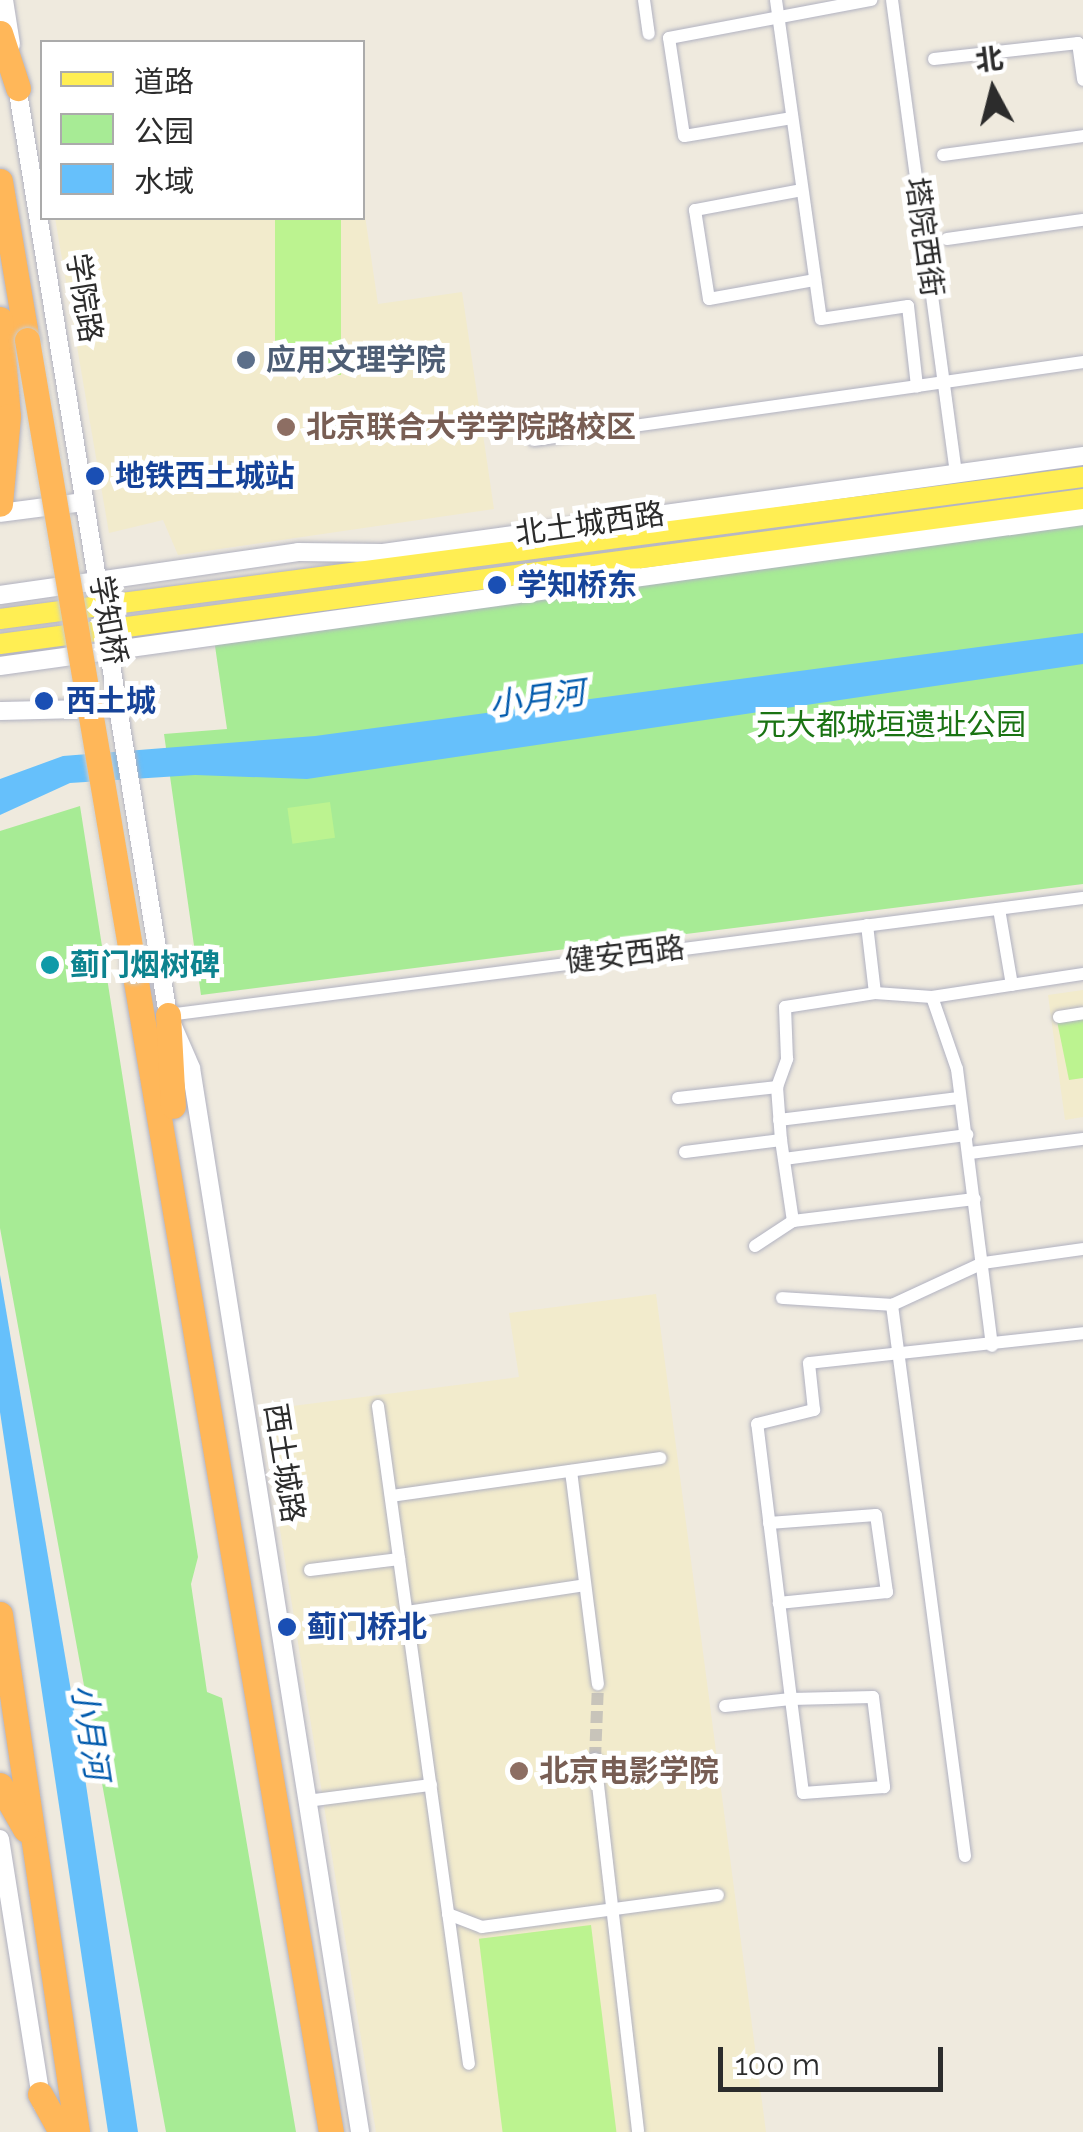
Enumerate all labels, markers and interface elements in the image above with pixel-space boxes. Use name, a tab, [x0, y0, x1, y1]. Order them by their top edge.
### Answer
legend	[40, 40, 365, 220]
north arrow	[943, 40, 1043, 140]
text: 北	[973, 42, 1005, 78]
text: 道路	[134, 64, 194, 99]
text: 公园	[134, 114, 194, 149]
text: 水域	[134, 164, 194, 199]
street label: 塔院西街	[898, 175, 950, 299]
street label: 学院路	[59, 251, 109, 345]
place label: 应用文理学院	[266, 342, 446, 378]
marker: 应用文理学院	[235, 349, 257, 371]
place label: 北京联合大学学院路校区	[306, 409, 636, 445]
marker: 北京联合大学学院路校区	[275, 416, 297, 438]
place label: 地铁西土城站	[115, 458, 295, 494]
marker: 地铁西土城站	[84, 465, 106, 487]
street label: 北土城西路	[513, 496, 667, 552]
place label: 学知桥东	[517, 567, 637, 603]
street label: 学知桥	[82, 573, 134, 667]
marker: 学知桥东	[486, 574, 508, 596]
water label: 小月河	[487, 673, 587, 725]
place label: 西土城	[66, 683, 156, 719]
marker: 西土城	[31, 688, 57, 714]
park label: 元大都城垣遗址公园	[756, 707, 1026, 743]
street label: 健安西路	[563, 930, 687, 980]
place label: 蓟门烟树碑	[70, 947, 220, 983]
marker: 蓟门烟树碑	[39, 954, 61, 976]
street label: 西土城路	[257, 1401, 311, 1525]
place label: 蓟门桥北	[307, 1609, 427, 1645]
marker: 蓟门桥北	[276, 1616, 298, 1638]
water label: 小月河	[64, 1682, 116, 1782]
place label: 北京电影学院	[539, 1753, 719, 1789]
marker: 北京电影学院	[508, 1760, 530, 1782]
scale bar	[723, 2027, 948, 2089]
text: 100 m	[735, 2047, 820, 2082]

